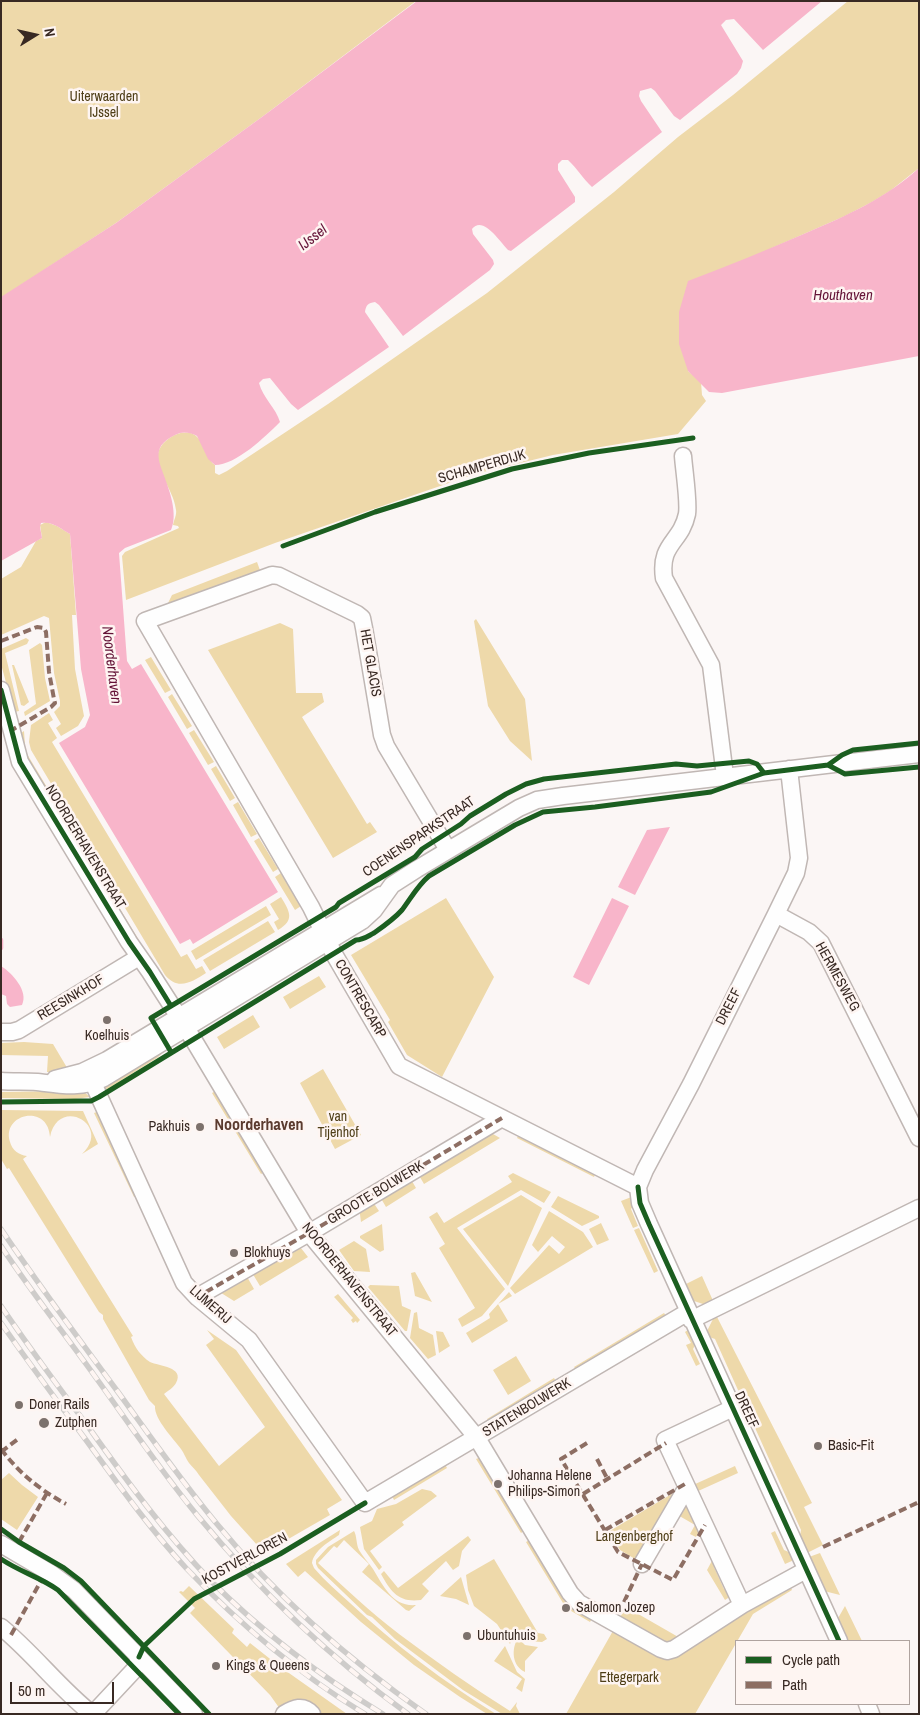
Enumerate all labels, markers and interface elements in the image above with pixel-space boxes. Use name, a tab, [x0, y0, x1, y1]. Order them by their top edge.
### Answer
north arrow	[10, 10, 60, 60]
text: N	[40, 27, 59, 38]
park label: Uiterwaarden IJssel	[70, 89, 138, 121]
water label: IJssel	[295, 221, 331, 255]
water label: Houthaven	[813, 287, 873, 305]
street label: SCHAMPERDIJK	[436, 447, 528, 487]
water label: Noorderhaven	[97, 625, 125, 705]
street label: HET GLACIS	[356, 628, 384, 698]
street label: NOORDERHAVENSTRAAT	[41, 782, 129, 912]
street label: COENENSPARKSTRAAT	[360, 793, 478, 881]
street label: HERMESWEG	[811, 939, 863, 1015]
street label: CONTRESCARP	[331, 957, 389, 1041]
street label: REESINKHOF	[35, 972, 107, 1024]
street label: DREEF	[713, 986, 745, 1028]
marker: Koelhuis	[101, 1014, 113, 1026]
place label: Koelhuis	[85, 1028, 129, 1044]
park label: van Tijenhof	[317, 1109, 359, 1142]
district label: Noorderhaven	[215, 1116, 303, 1136]
place label: Pakhuis	[149, 1119, 190, 1135]
marker: Pakhuis	[194, 1121, 206, 1133]
street label: GROOTE BOLWERK	[325, 1158, 427, 1228]
street label: NOORDERHAVENSTRAAT	[298, 1220, 400, 1340]
place label: Blokhuys	[244, 1245, 291, 1261]
marker: Blokhuys	[228, 1247, 240, 1259]
street label: LIJMERIJ	[186, 1282, 234, 1328]
street label: STATENBOLWERK	[480, 1375, 574, 1441]
street label: DREEF	[730, 1389, 762, 1431]
place label: Doner Rails	[29, 1397, 90, 1413]
marker: Doner Rails	[13, 1399, 25, 1411]
place label: Zutphen	[55, 1415, 97, 1431]
marker: Zutphen	[37, 1416, 51, 1430]
place label: Basic-Fit	[828, 1438, 874, 1454]
marker: Basic-Fit	[812, 1440, 824, 1452]
place label: Johanna Helene Philips-Simon	[508, 1468, 592, 1500]
marker: Johanna Helene Philips-Simon	[492, 1478, 504, 1490]
street label: KOSTVERLOREN	[199, 1529, 291, 1589]
park label: Langenberghof	[595, 1529, 673, 1545]
place label: Salomon Jozep	[576, 1600, 655, 1616]
marker: Salomon Jozep	[560, 1602, 572, 1614]
place label: Ubuntuhuis	[477, 1628, 536, 1644]
marker: Ubuntuhuis	[461, 1630, 473, 1642]
legend	[735, 1640, 910, 1705]
text: Cycle path	[782, 1649, 840, 1670]
place label: Kings & Queens	[226, 1658, 310, 1674]
marker: Kings & Queens	[210, 1660, 222, 1672]
park label: Ettegerpark	[599, 1670, 659, 1686]
scale bar	[12, 1672, 116, 1704]
text: Path	[782, 1674, 807, 1695]
text: 50 m	[18, 1680, 45, 1701]

